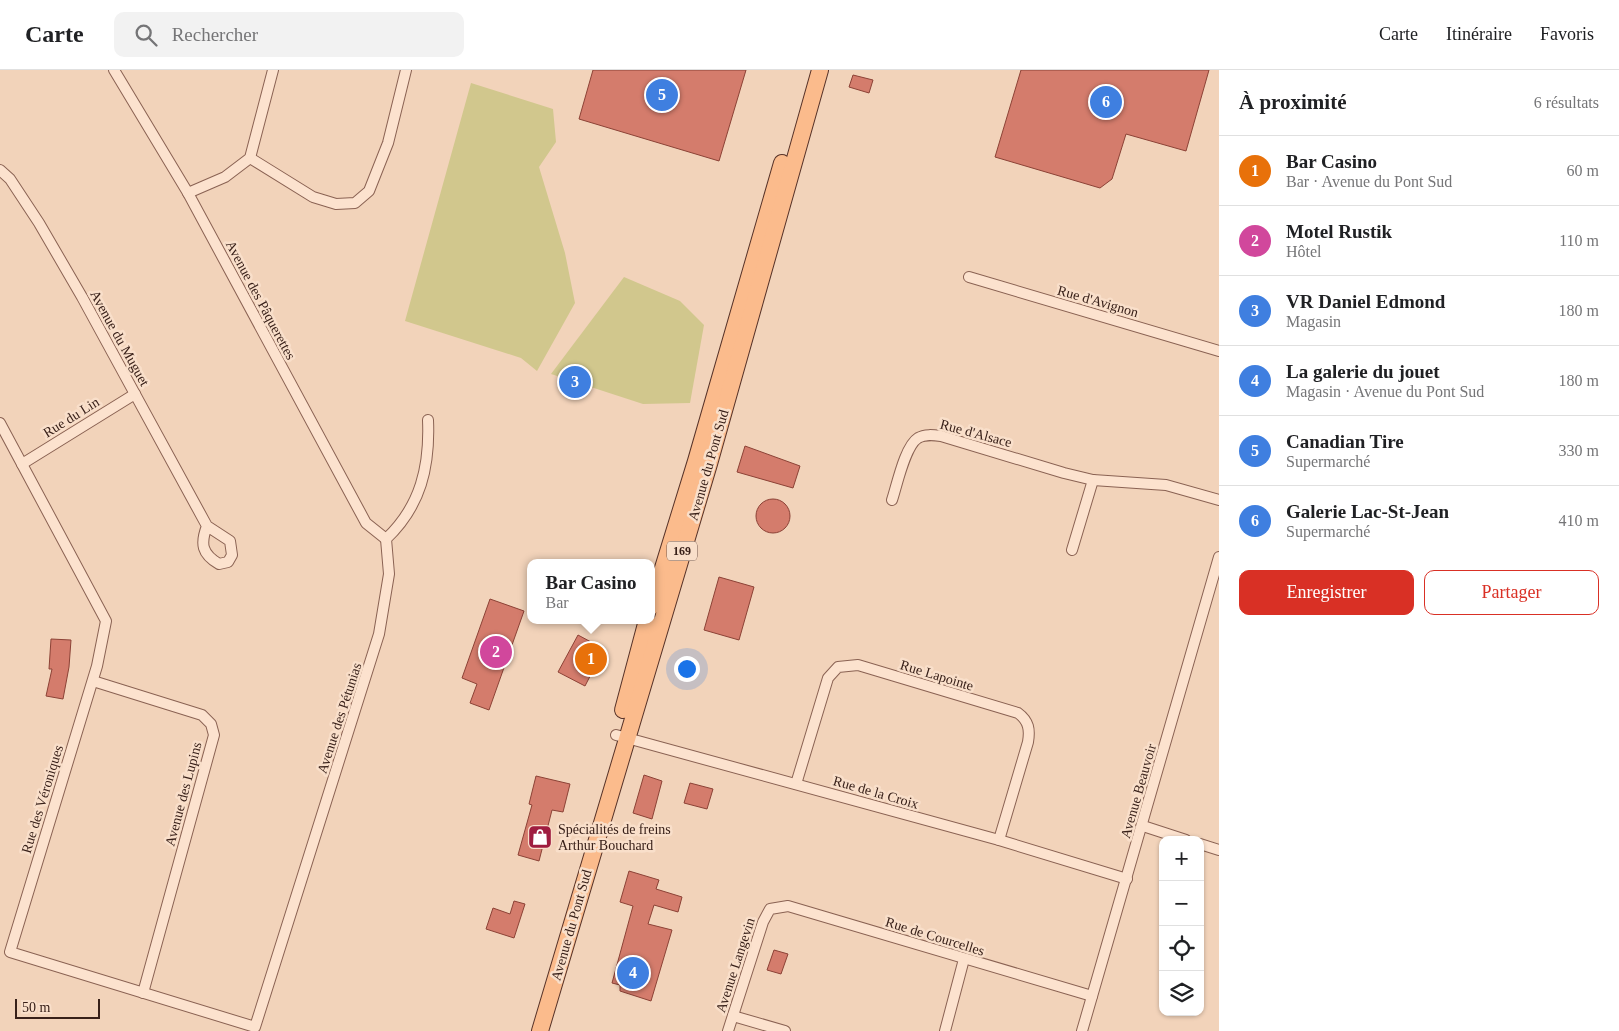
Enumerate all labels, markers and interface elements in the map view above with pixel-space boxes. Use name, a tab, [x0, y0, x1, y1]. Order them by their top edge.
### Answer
search box	[114, 12, 464, 57]
text: Carte	[25, 21, 84, 47]
icon: search	[132, 21, 160, 49]
text: Rechercher	[172, 24, 258, 45]
text: Carte	[1379, 24, 1418, 44]
text: Itinéraire	[1446, 24, 1512, 44]
text: Favoris	[1540, 24, 1594, 44]
pin: 5	[646, 76, 678, 114]
pin: 6	[1090, 83, 1122, 121]
text: À proximité	[1239, 90, 1347, 114]
text: 6 résultats	[1534, 94, 1599, 111]
text: Bar Casino	[1286, 151, 1377, 172]
text: 1	[1251, 162, 1259, 179]
text: 60 m	[1567, 162, 1599, 179]
text: Bar · Avenue du Pont Sud	[1286, 173, 1452, 190]
text: Motel Rustik	[1286, 221, 1392, 242]
text: 2	[1251, 232, 1259, 249]
text: 110 m	[1559, 232, 1599, 249]
street label: Avenue des Pâquerettes	[223, 238, 298, 362]
text: Hôtel	[1286, 243, 1322, 260]
street label: Rue d'Avignon	[1056, 283, 1140, 320]
street label: Avenue du Muguet	[87, 288, 152, 389]
text: VR Daniel Edmond	[1286, 291, 1445, 312]
text: 3	[1251, 302, 1259, 319]
text: 180 m	[1559, 302, 1599, 319]
text: Magasin	[1286, 313, 1341, 330]
text: La galerie du jouet	[1286, 361, 1440, 382]
pin: 3	[559, 363, 591, 401]
text: 4	[1251, 372, 1259, 389]
text: 180 m	[1559, 372, 1599, 389]
text: Magasin · Avenue du Pont Sud	[1286, 383, 1484, 400]
street label: Rue du Lin	[41, 394, 102, 440]
street label: Avenue du Pont Sud	[685, 408, 731, 522]
street label: Rue d'Alsace	[938, 417, 1013, 450]
text: Canadian Tire	[1286, 431, 1404, 452]
text: 5	[1251, 442, 1259, 459]
text: 330 m	[1559, 442, 1599, 459]
text: Supermarché	[1286, 453, 1370, 470]
text: Galerie Lac-St-Jean	[1286, 501, 1449, 522]
text: 6	[1251, 512, 1259, 529]
text: 410 m	[1559, 512, 1599, 529]
text: Supermarché	[1286, 523, 1370, 540]
road number: 169	[667, 542, 697, 561]
popup	[527, 559, 655, 624]
button: Enregistrer	[1239, 570, 1414, 615]
button: Partager	[1424, 570, 1599, 615]
text: Bar Casino	[546, 572, 636, 593]
text: Bar	[546, 594, 569, 611]
pin: 2	[480, 633, 512, 671]
pin: 1	[575, 640, 607, 678]
your location	[674, 656, 700, 682]
street label: Rue Lapointe	[898, 657, 975, 694]
street label: Avenue des Pétunias	[314, 661, 364, 775]
street label: Avenue des Lupins	[162, 740, 205, 848]
street label: Avenue Beauvoir	[1118, 742, 1159, 840]
street label: Rue des Véroniques	[19, 743, 66, 855]
street label: Rue de la Croix	[831, 773, 920, 812]
place label: Spécialités de freins Arthur Bouchard	[558, 822, 671, 853]
shop icon: Spécialités de freins Arthur Bouchard	[527, 824, 553, 850]
map controls	[1159, 836, 1204, 1016]
button: +	[1159, 836, 1204, 881]
street label: Avenue du Pont Sud	[548, 868, 594, 982]
button: −	[1159, 881, 1204, 926]
street label: Rue de Courcelles	[884, 914, 986, 959]
street label: Avenue Langevin	[713, 916, 758, 1014]
button: locate	[1159, 926, 1204, 971]
pin: 4	[617, 954, 649, 992]
button: layers	[1159, 971, 1204, 1016]
scale bar	[15, 996, 100, 1019]
text: 50 m	[22, 1000, 50, 1015]

